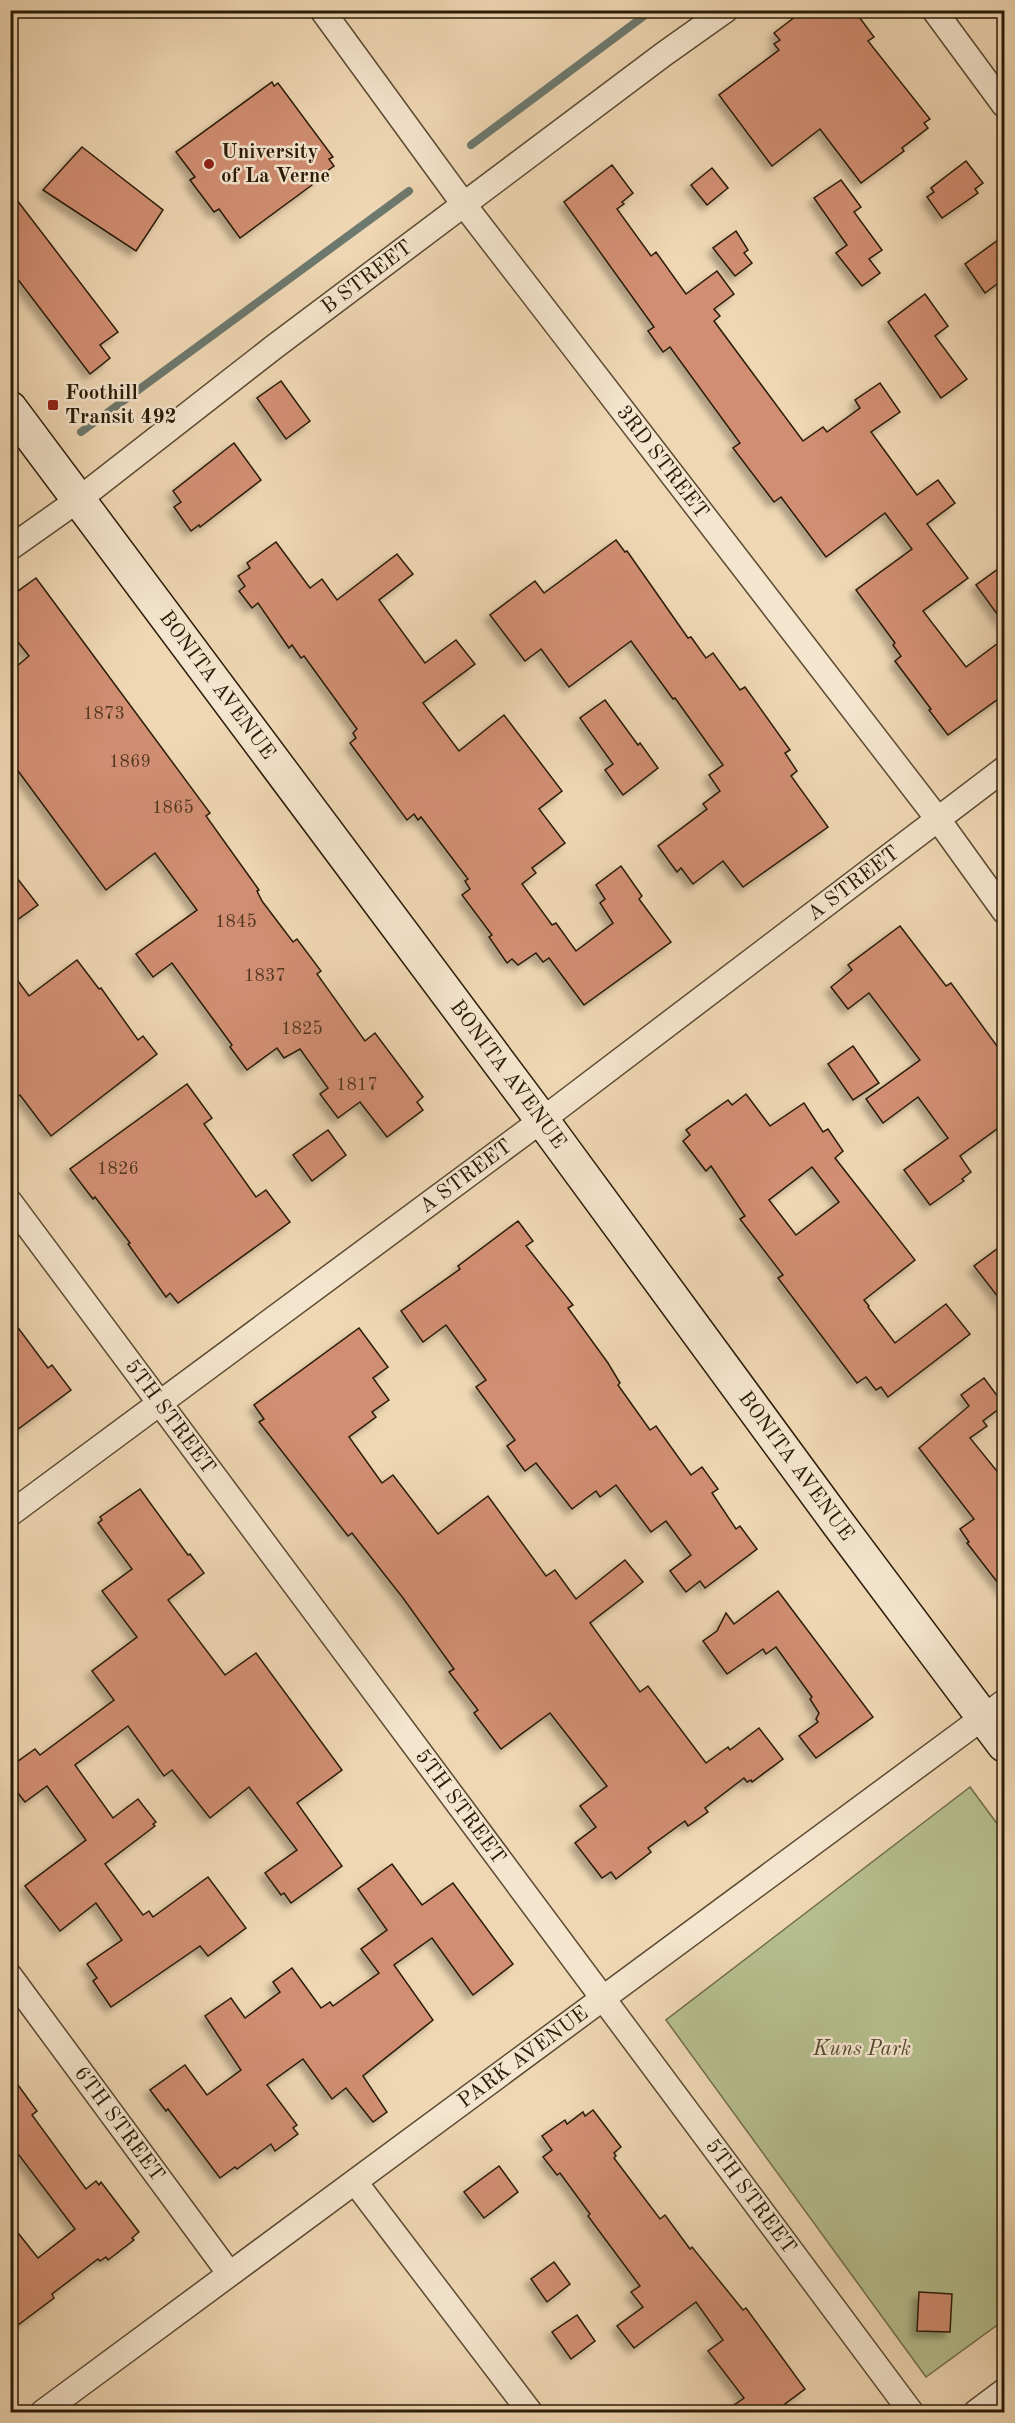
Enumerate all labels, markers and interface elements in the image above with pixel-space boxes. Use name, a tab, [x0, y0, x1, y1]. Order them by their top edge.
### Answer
place label: University of La Verne	[221, 142, 330, 187]
marker: University of La Verne	[202, 157, 216, 171]
street label: B STREET	[318, 237, 416, 318]
place label: Foothill Transit 492	[65, 383, 177, 428]
marker: Foothill Transit 492	[46, 398, 60, 412]
street label: 3RD STREET	[612, 402, 713, 523]
street label: BONITA AVENUE	[155, 607, 279, 763]
house number: 1873	[83, 705, 125, 723]
house number: 1869	[109, 753, 151, 771]
house number: 1865	[152, 799, 194, 817]
street label: A STREET	[804, 842, 903, 925]
house number: 1845	[215, 913, 257, 931]
house number: 1837	[244, 967, 286, 985]
street label: BONITA AVENUE	[446, 996, 570, 1153]
house number: 1825	[281, 1020, 323, 1038]
house number: 1817	[336, 1076, 378, 1094]
street label: A STREET	[416, 1136, 516, 1217]
house number: 1826	[97, 1160, 139, 1178]
street label: 5TH STREET	[121, 1356, 219, 1478]
street label: BONITA AVENUE	[734, 1388, 858, 1544]
street label: 5TH STREET	[411, 1746, 510, 1868]
street label: PARK AVENUE	[454, 2002, 592, 2112]
park label: Kuns Park	[812, 2039, 911, 2060]
street label: 6TH STREET	[70, 2063, 168, 2185]
street label: 5TH STREET	[701, 2135, 800, 2258]

